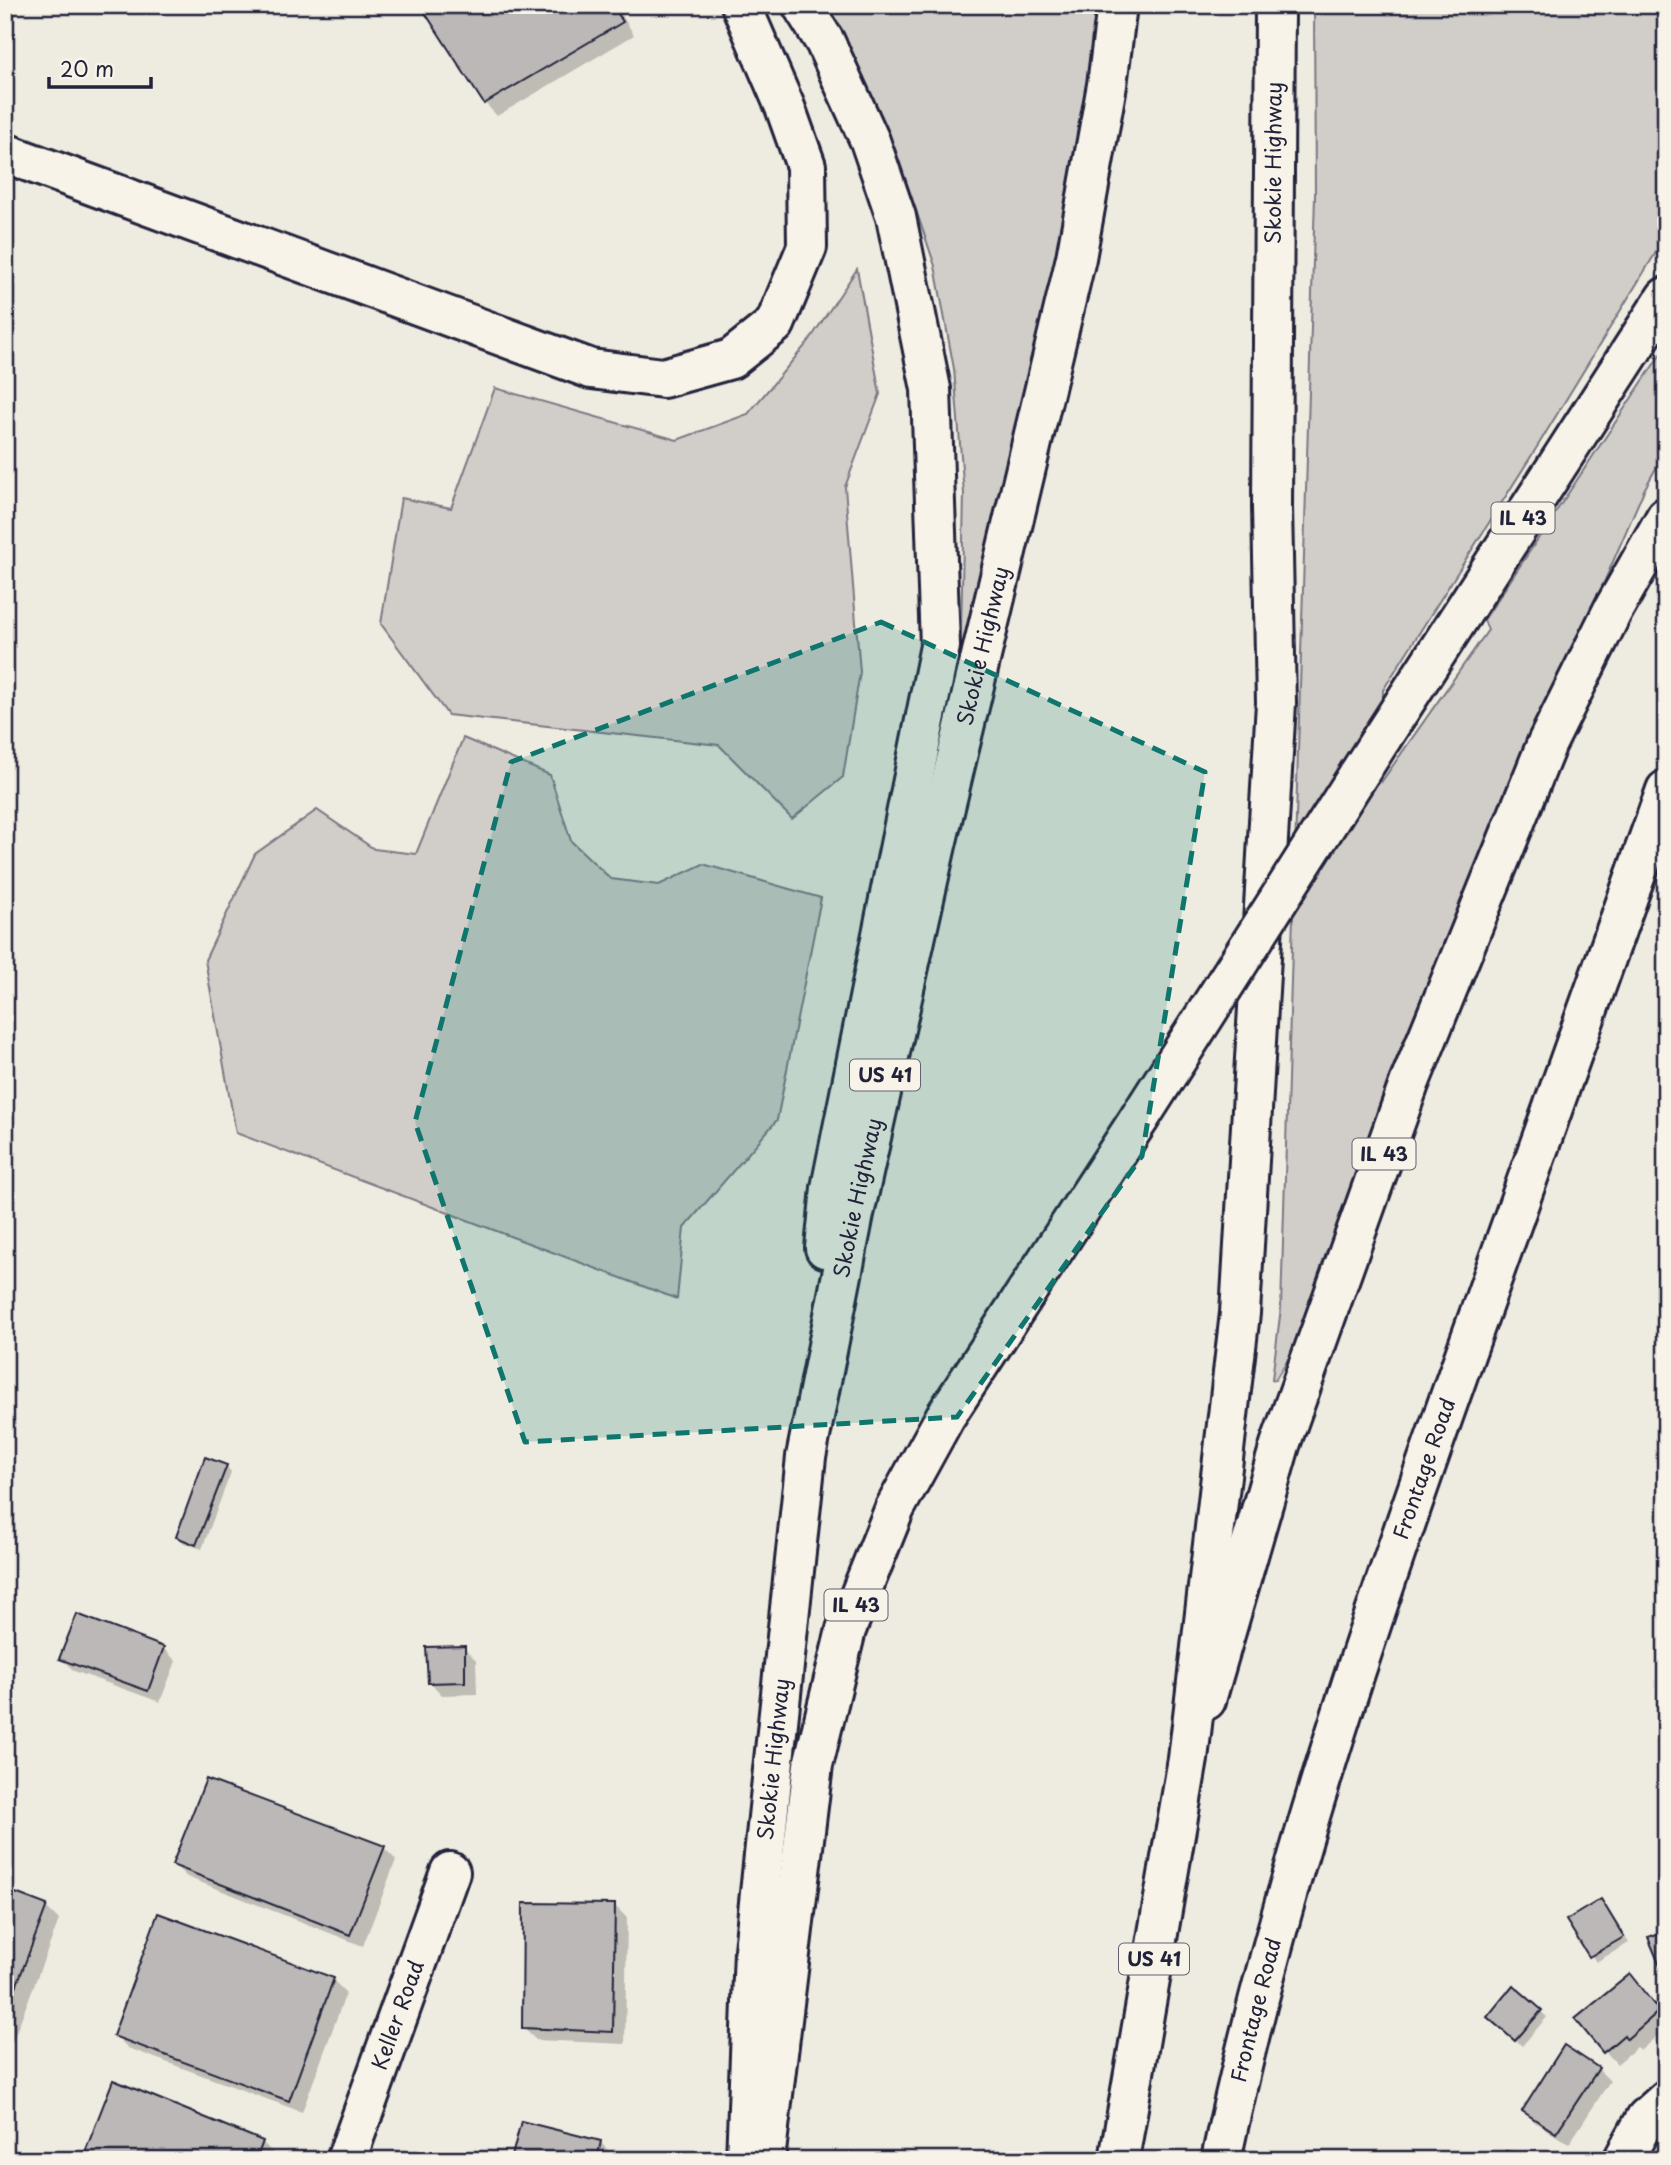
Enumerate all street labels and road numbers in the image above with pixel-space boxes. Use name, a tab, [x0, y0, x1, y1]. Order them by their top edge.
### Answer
street label: Skokie Highway	[1256, 82, 1289, 244]
road number: IL 43	[1492, 503, 1554, 534]
street label: Skokie Highway	[947, 563, 1016, 728]
road number: US 41	[850, 1060, 920, 1091]
street label: Skokie Highway	[824, 1115, 889, 1280]
road number: IL 43	[1352, 1138, 1416, 1170]
street label: Frontage Road	[1383, 1393, 1462, 1543]
road number: IL 43	[824, 1590, 888, 1620]
street label: Skokie Highway	[748, 1677, 797, 1841]
street label: Frontage Road	[1221, 1934, 1288, 2085]
road number: US 41	[1119, 1943, 1189, 1974]
street label: Keller Road	[362, 1955, 431, 2074]

